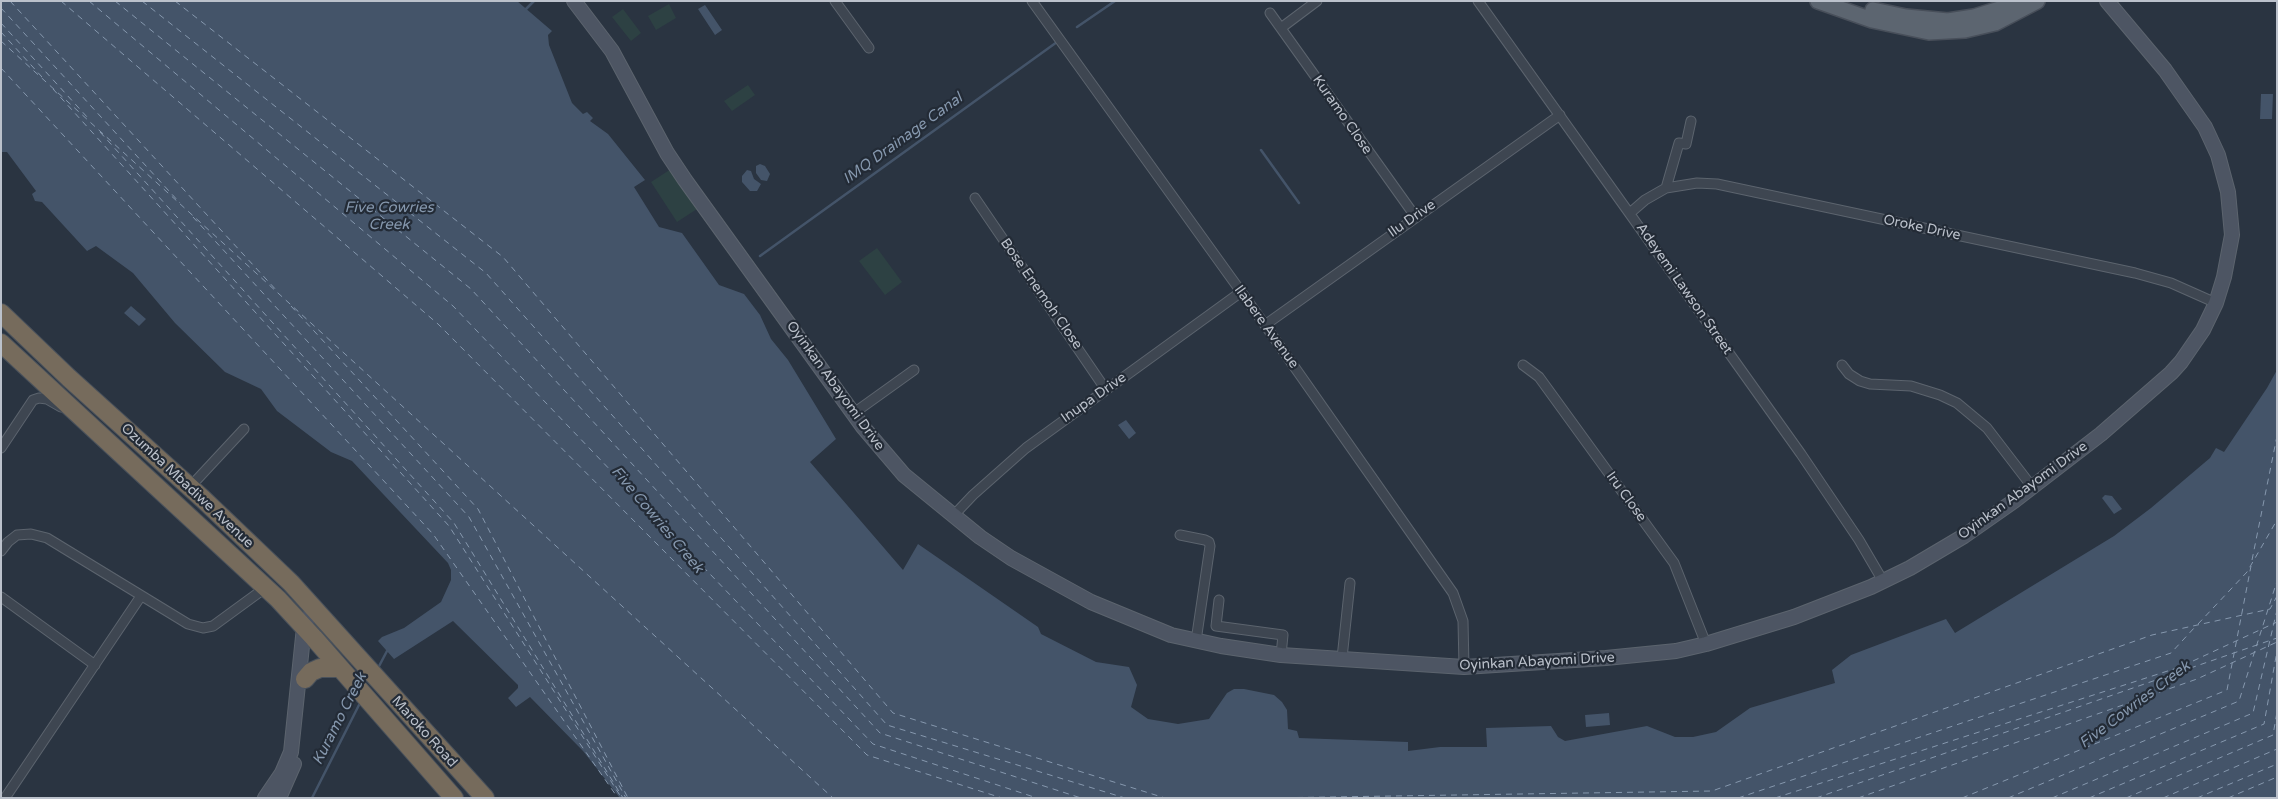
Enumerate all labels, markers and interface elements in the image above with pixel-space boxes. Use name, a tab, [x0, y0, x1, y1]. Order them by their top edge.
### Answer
street label: Kuramo Close	[1309, 72, 1375, 158]
water label: IMQ Drainage Canal	[840, 90, 966, 188]
street label: Ilu Drive	[1385, 197, 1439, 241]
water label: Five Cowries Creek	[344, 199, 434, 234]
street label: Oroke Drive	[1882, 212, 1962, 244]
street label: Adeyemi Lawson Street	[1632, 220, 1736, 358]
street label: Bose Enemoh Close	[996, 235, 1086, 353]
street label: Ilabere Avenue	[1230, 282, 1302, 372]
street label: Oyinkan Abayomi Drive	[782, 318, 888, 454]
street label: Inupa Drive	[1058, 369, 1130, 427]
street label: Ozumba Mbadiwe Avenue	[117, 420, 257, 552]
street label: Oyinkan Abayomi Drive	[1955, 438, 2091, 544]
water label: Five Cowries Creek	[607, 463, 707, 577]
street label: Iru Close	[1602, 469, 1650, 525]
street label: Oyinkan Abayomi Drive	[1459, 650, 1615, 674]
water label: Five Cowries Creek	[2076, 657, 2194, 753]
water label: Kuramo Creek	[309, 670, 371, 768]
street label: Maroko Road	[388, 693, 460, 771]

